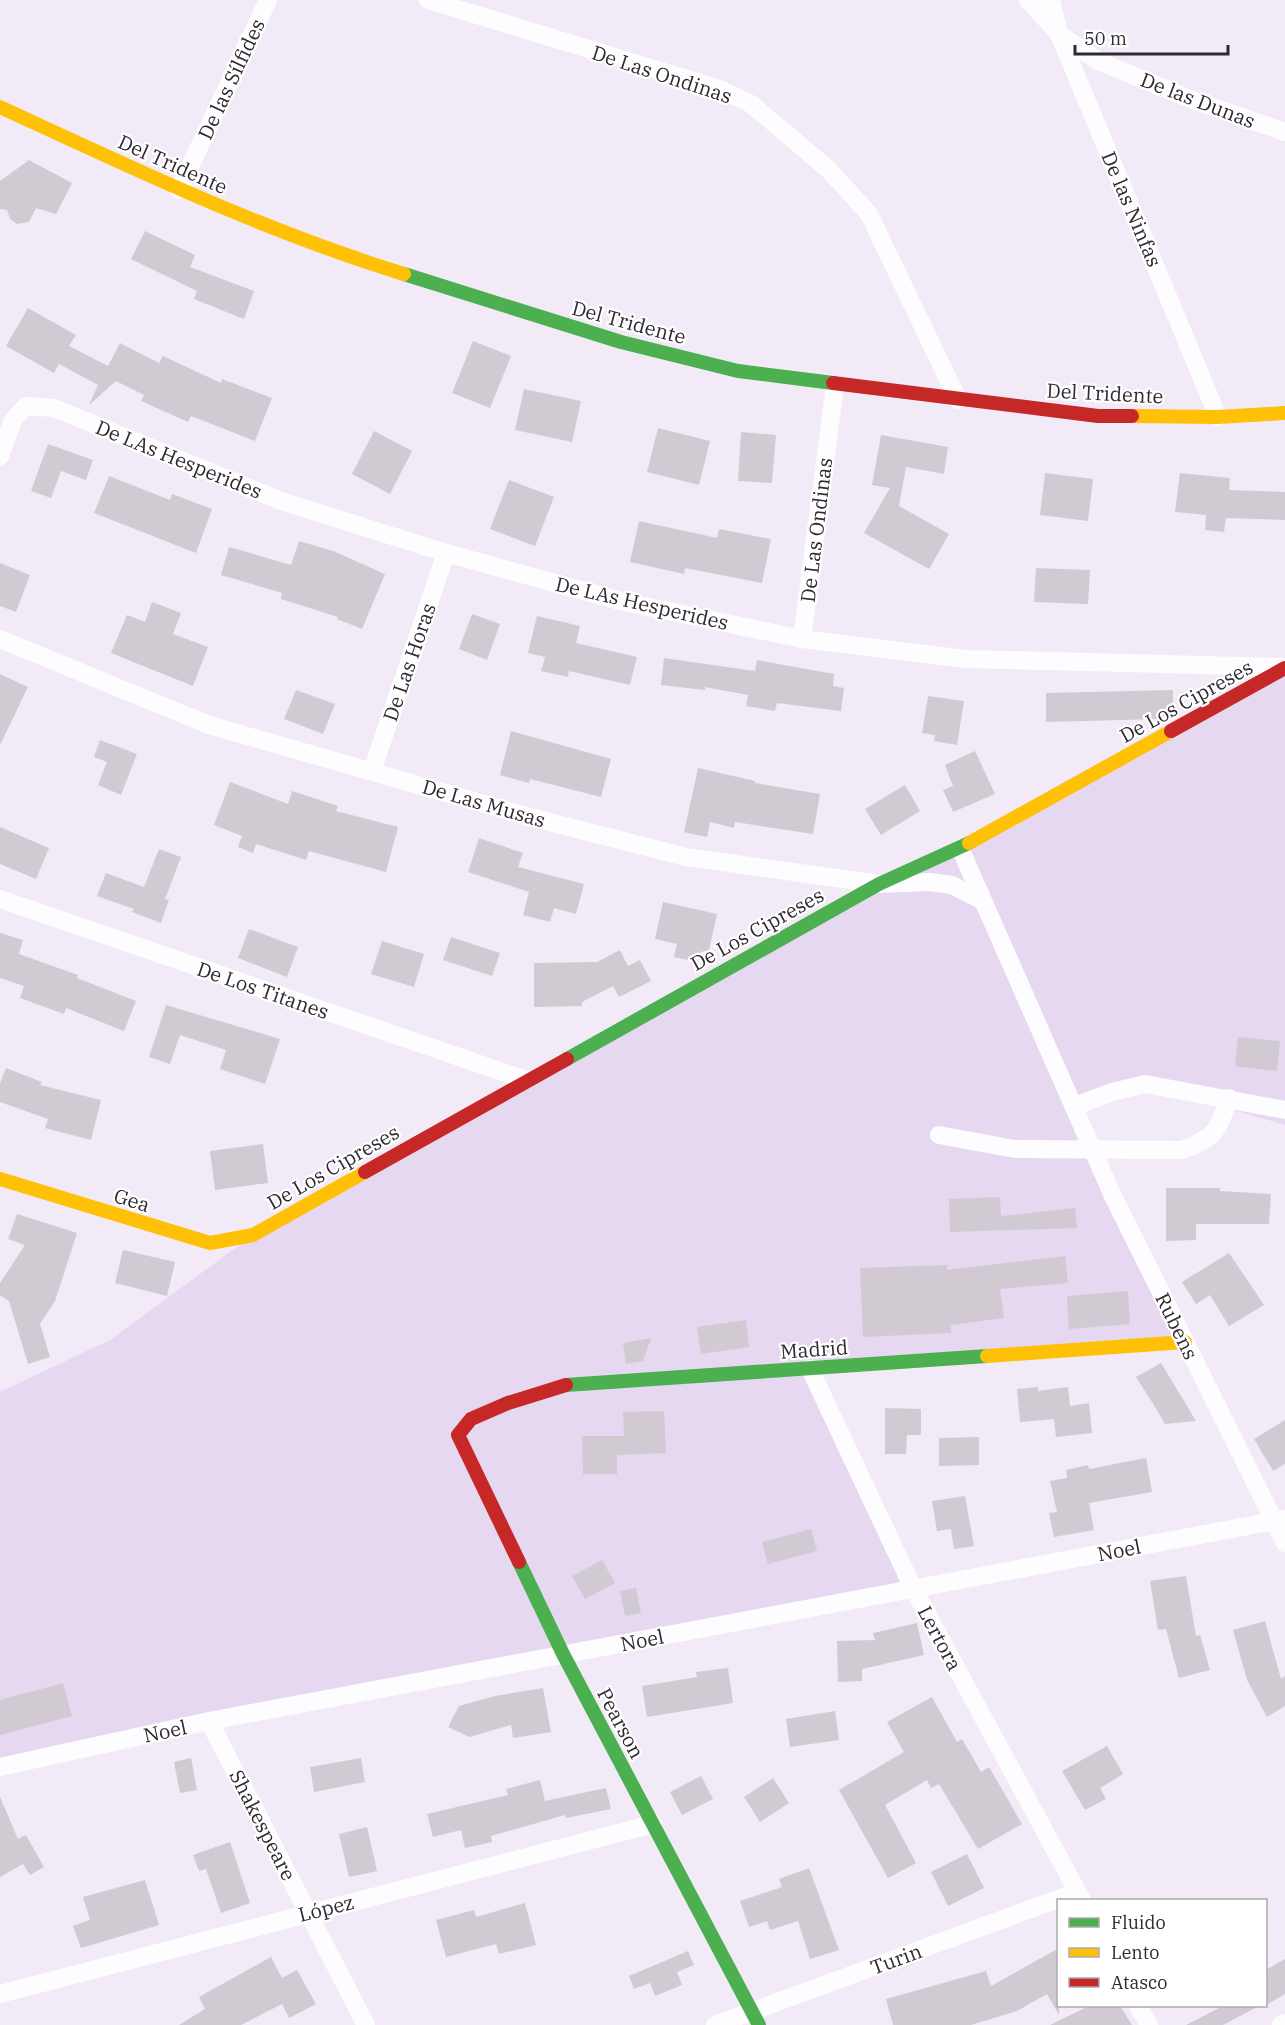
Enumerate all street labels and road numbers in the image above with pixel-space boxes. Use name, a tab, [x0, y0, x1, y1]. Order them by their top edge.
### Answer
street label: De las Sílfides	[191, 14, 271, 144]
street label: De Las Ondinas	[589, 39, 735, 109]
street label: De las Dunas	[1137, 66, 1259, 134]
street label: Del Tridente	[114, 128, 232, 200]
street label: De las Ninfas	[1096, 147, 1168, 271]
street label: Del Tridente	[569, 294, 689, 350]
street label: Del Tridente	[1046, 376, 1164, 410]
street label: De LAs Hesperides	[92, 413, 266, 505]
street label: De Las Ondinas	[794, 456, 838, 604]
street label: De LAs Hesperides	[553, 570, 731, 636]
street label: De Las Horas	[376, 599, 442, 725]
street label: De Los Cipreses	[1115, 653, 1257, 749]
street label: De Las Musas	[419, 773, 549, 833]
street label: De Los Cipreses	[686, 881, 828, 977]
street label: De Los Titanes	[194, 955, 332, 1025]
street label: De Los Cipreses	[262, 1118, 404, 1216]
street label: Gea	[111, 1182, 153, 1218]
street label: Rubens	[1149, 1288, 1205, 1364]
street label: Madrid	[779, 1333, 849, 1365]
street label: Noel	[1095, 1533, 1143, 1567]
street label: Lertora	[912, 1601, 968, 1675]
street label: Noel	[618, 1623, 666, 1657]
street label: Pearson	[591, 1683, 651, 1763]
street label: Noel	[141, 1713, 189, 1749]
street label: Shakespeare	[224, 1765, 302, 1885]
street label: López	[295, 1888, 357, 1928]
street label: Turin	[866, 1937, 926, 1981]

